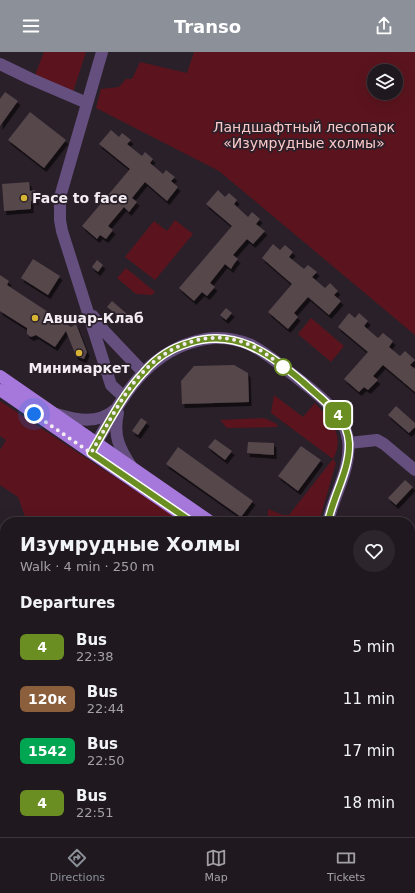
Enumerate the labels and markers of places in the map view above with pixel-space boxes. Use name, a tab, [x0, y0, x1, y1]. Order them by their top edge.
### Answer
place label: Face to face	[32, 190, 127, 206]
marker: Face to face	[19, 193, 29, 203]
place label: Авшар-Клаб	[43, 310, 144, 326]
marker: Авшар-Клаб	[30, 313, 40, 323]
marker: Минимаркет	[74, 348, 84, 358]
unlabelled marker	[274, 358, 292, 376]
place label: Минимаркет	[28, 360, 131, 376]

